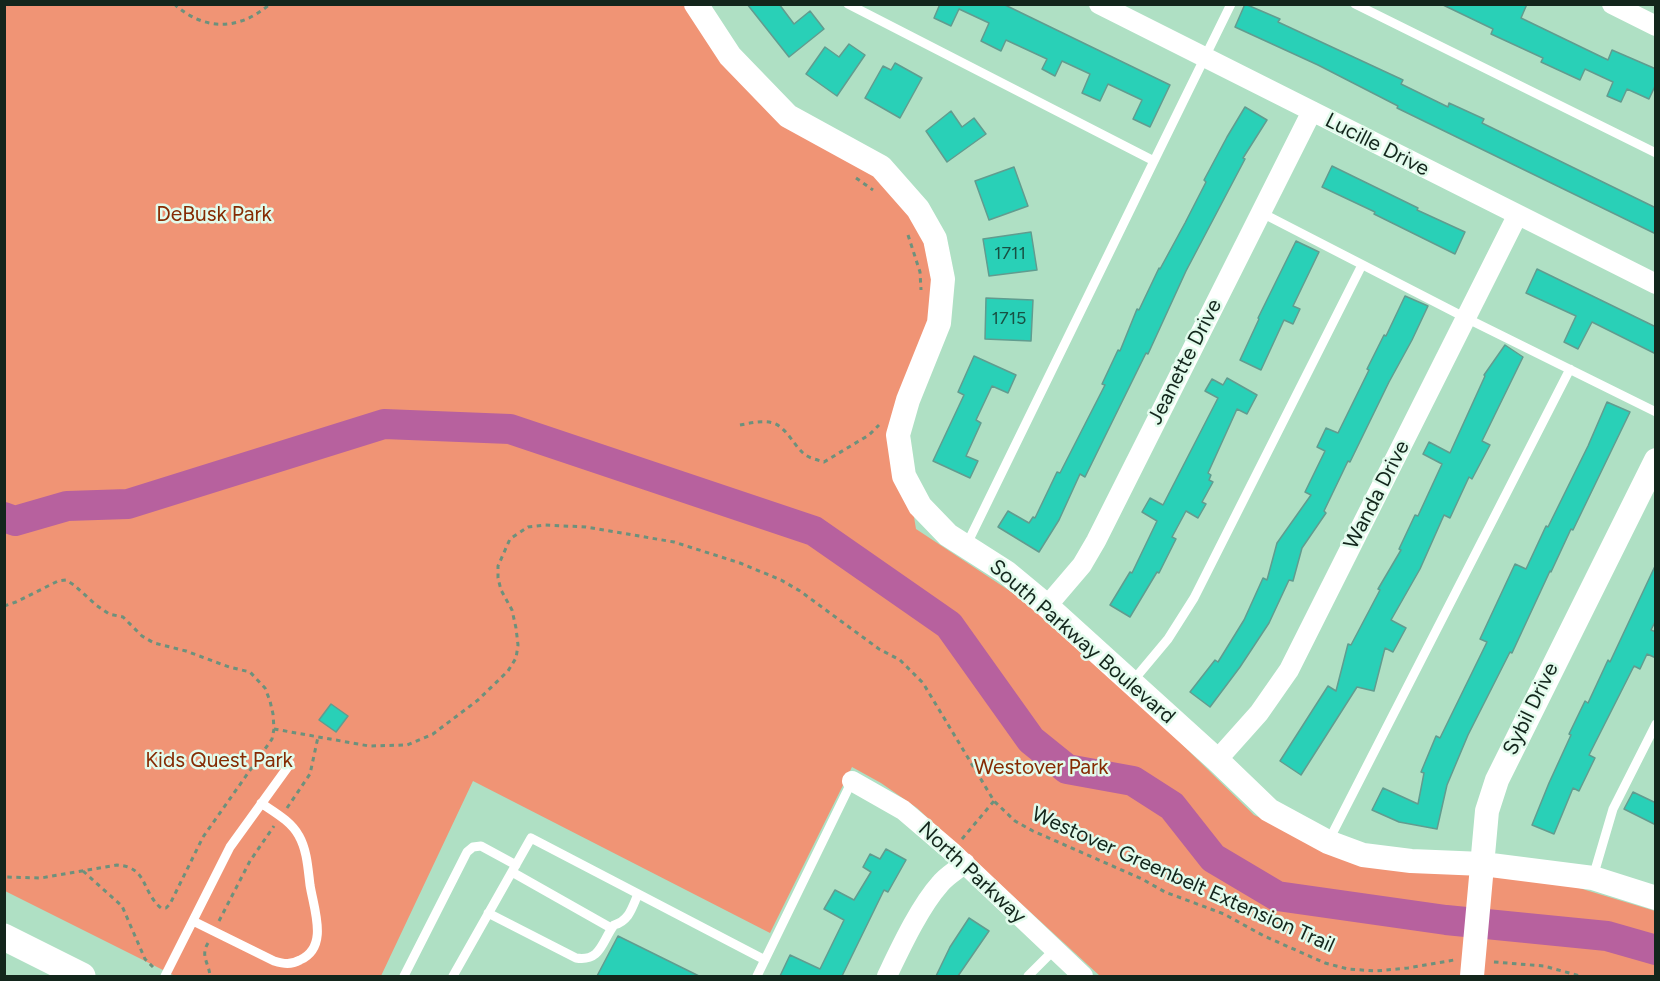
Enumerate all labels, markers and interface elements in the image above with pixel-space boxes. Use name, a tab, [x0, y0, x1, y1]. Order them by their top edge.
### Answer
street label: Lucille Drive	[1321, 108, 1433, 182]
park label: DeBusk Park	[156, 202, 272, 228]
house number: 1711	[994, 243, 1026, 265]
street label: Jeanette Drive	[1143, 295, 1227, 429]
house number: 1715	[992, 308, 1026, 330]
street label: Wanda Drive	[1339, 436, 1415, 554]
street label: South Parkway Boulevard	[984, 554, 1180, 730]
street label: Sybil Drive	[1498, 659, 1564, 759]
park label: Kids Quest Park	[145, 748, 293, 774]
park label: Westover Park	[974, 755, 1108, 781]
street label: Westover Greenbelt Extension Trail	[1028, 802, 1338, 958]
street label: North Parkway	[913, 817, 1031, 929]

